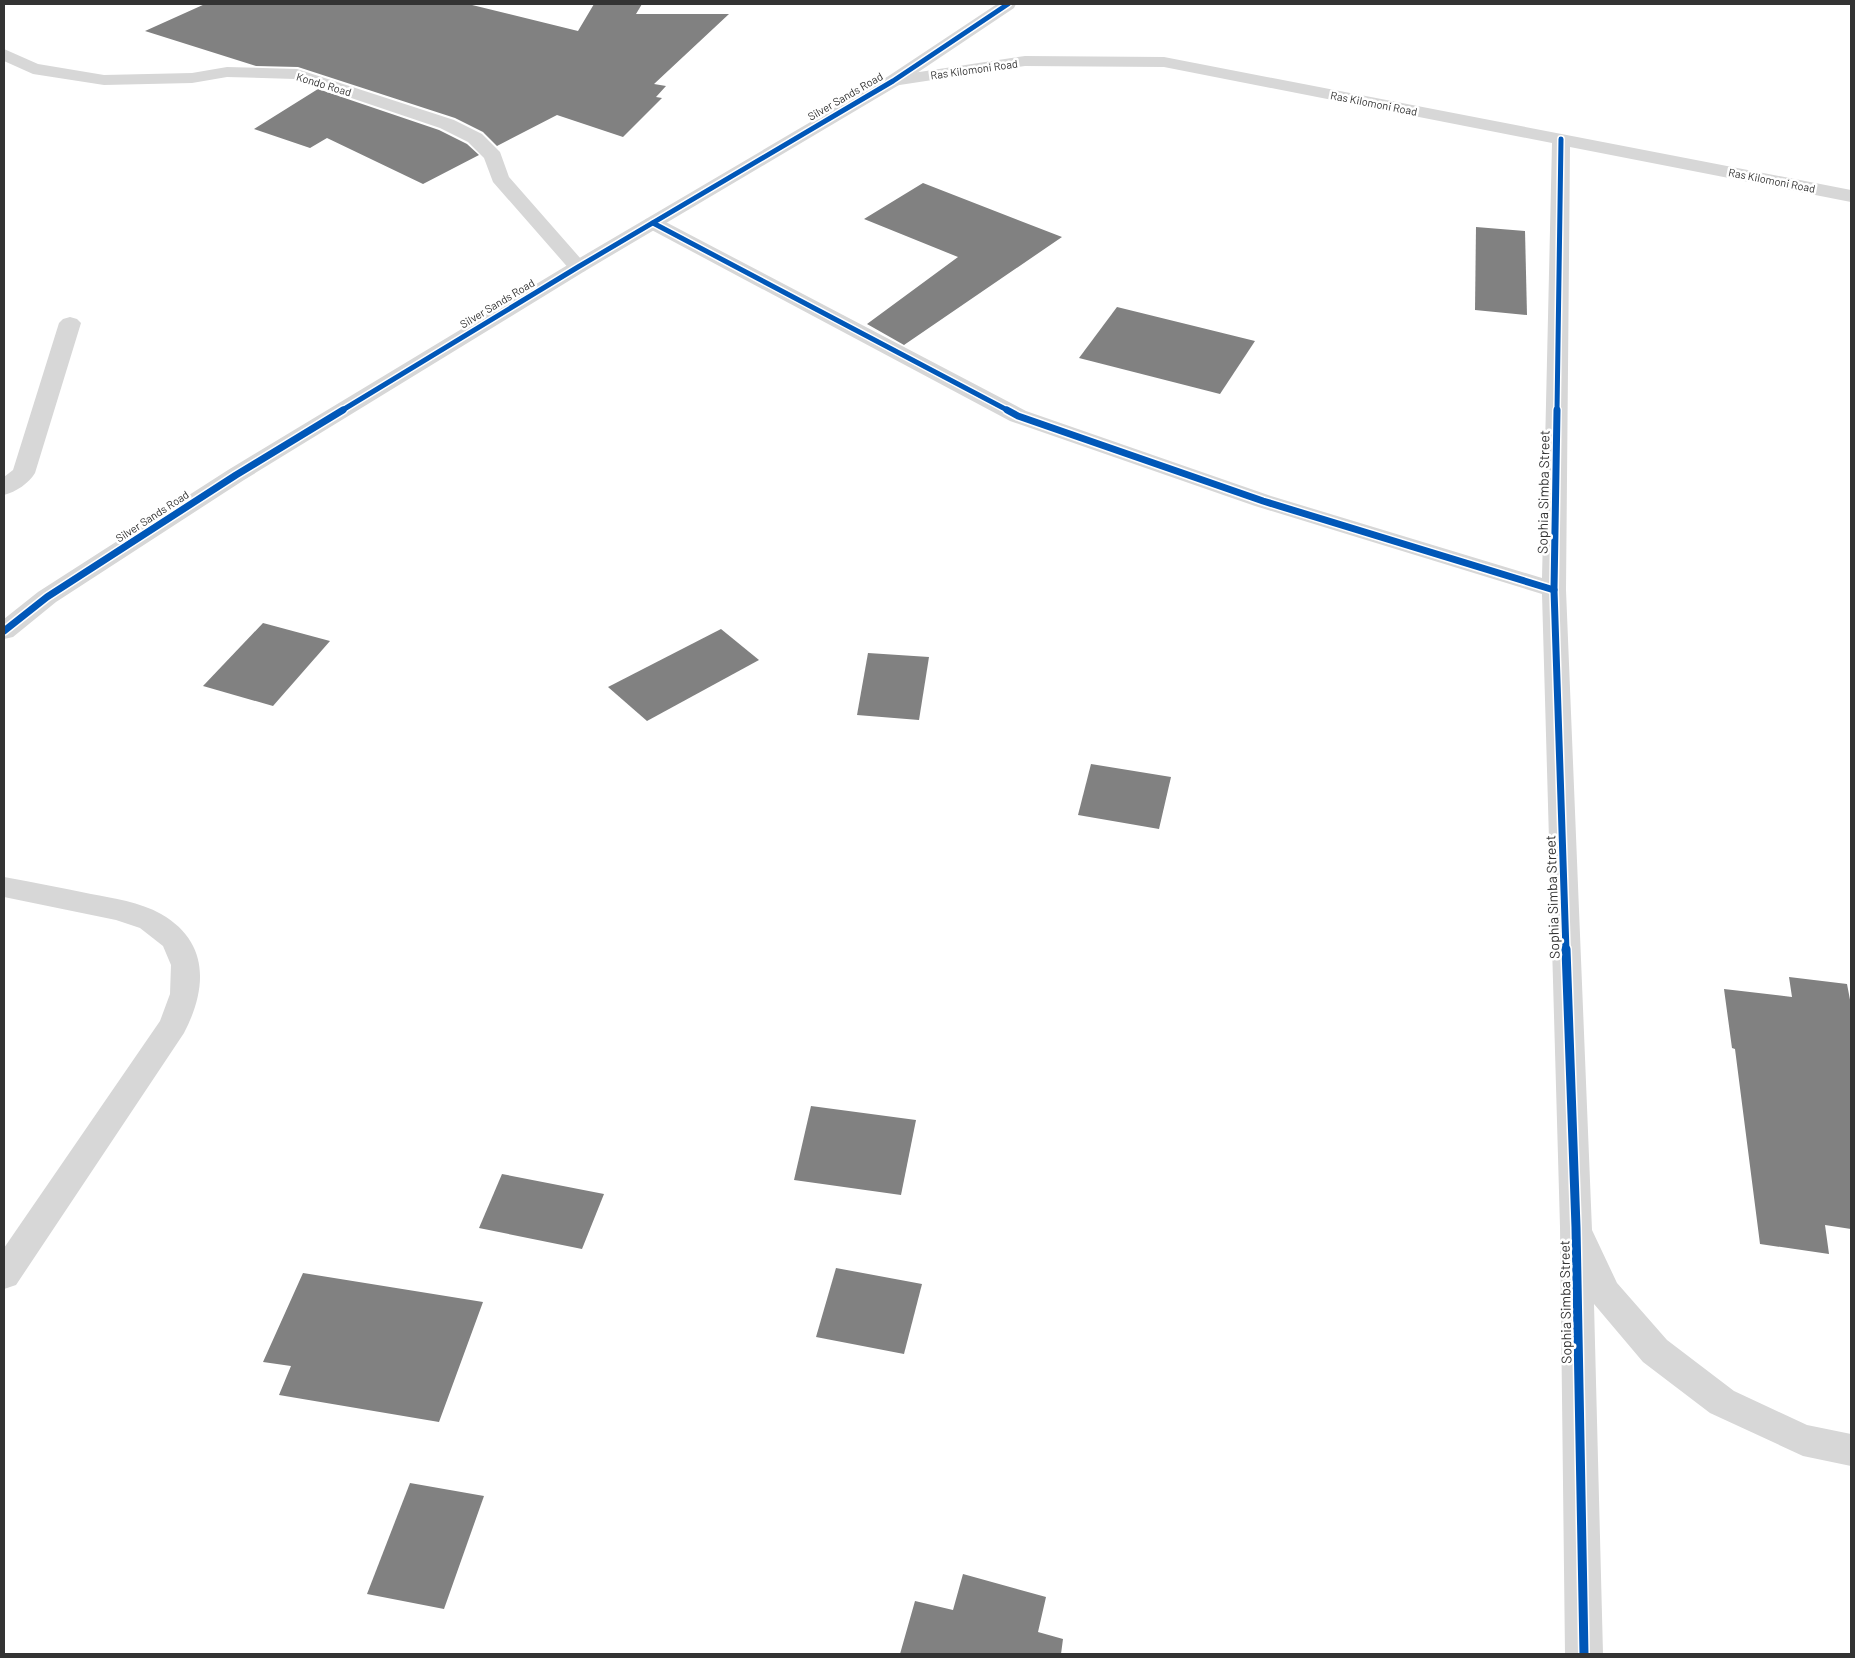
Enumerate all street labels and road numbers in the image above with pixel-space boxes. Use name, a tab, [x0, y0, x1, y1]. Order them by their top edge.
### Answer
street label: Ras Kilomoni Road	[929, 56, 1019, 82]
street label: Kondo Road	[295, 69, 353, 99]
street label: Silver Sands Road	[805, 69, 885, 123]
street label: Ras Kilomoni Road	[1329, 88, 1419, 118]
street label: Ras Kilomoni Road	[1727, 165, 1817, 195]
street label: Silver Sands Road	[457, 276, 537, 330]
street label: Sophia Simba Street	[1533, 430, 1553, 554]
street label: Silver Sands Road	[113, 488, 191, 544]
street label: Sophia Simba Street	[1541, 835, 1563, 959]
street label: Sophia Simba Street	[1555, 1240, 1575, 1364]

